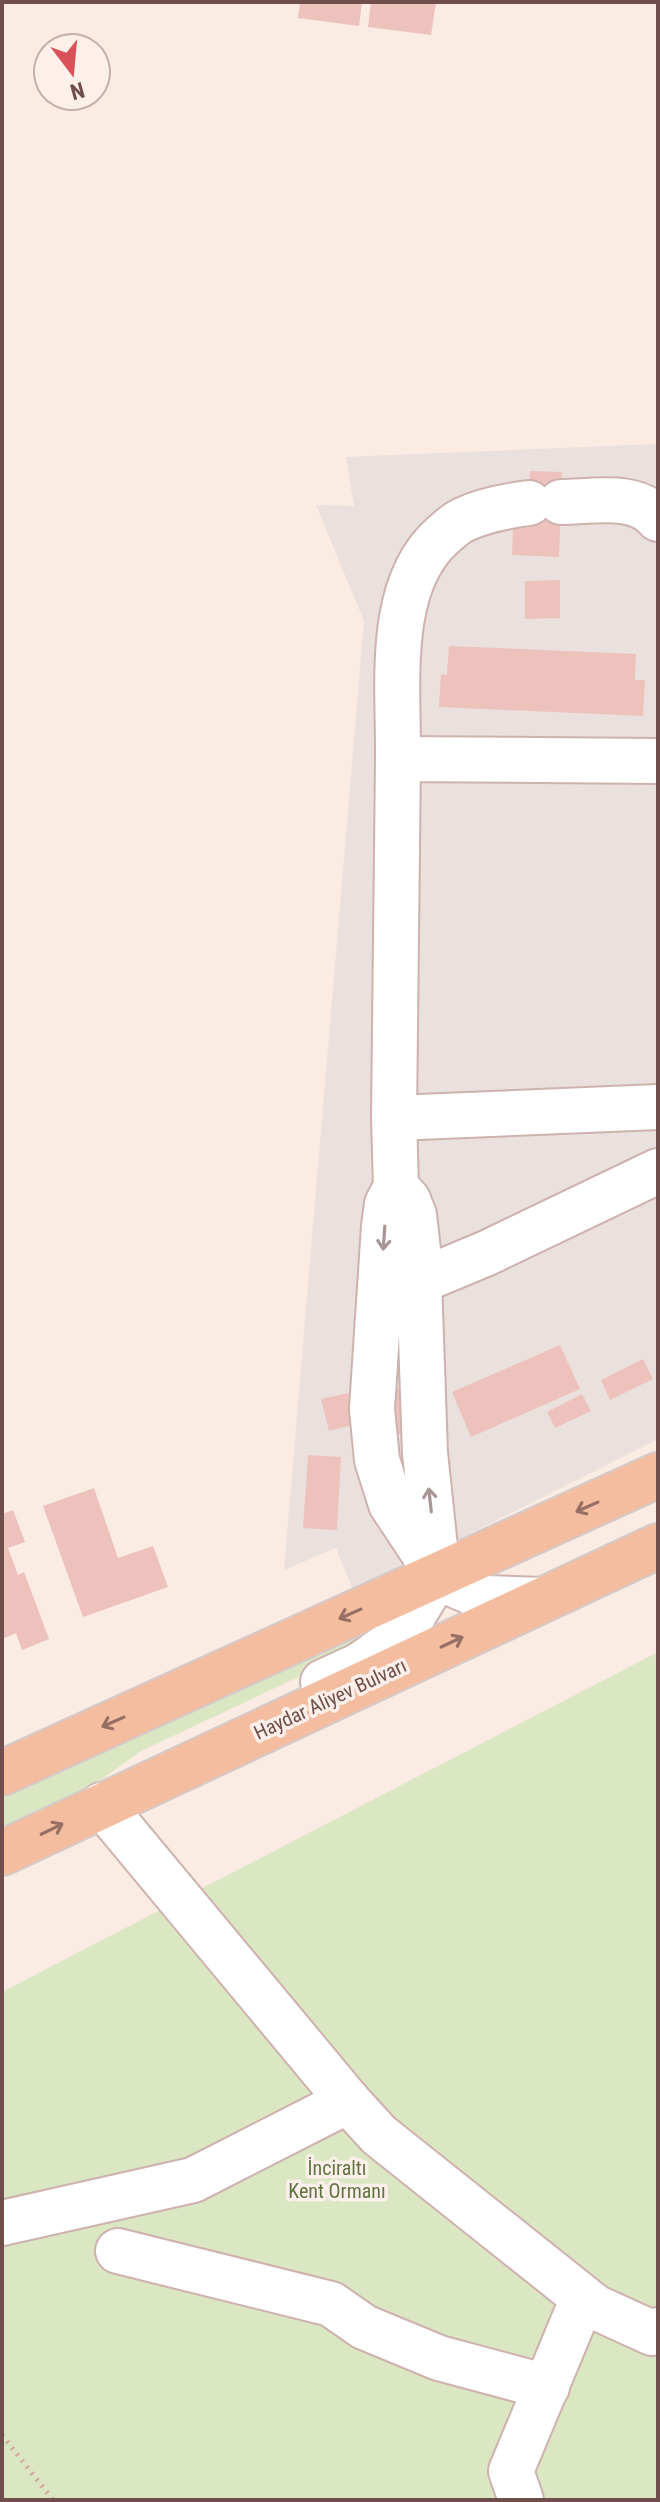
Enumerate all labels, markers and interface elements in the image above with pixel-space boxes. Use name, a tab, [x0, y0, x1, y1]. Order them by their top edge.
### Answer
north arrow	[32, 32, 112, 112]
text: N	[67, 77, 87, 105]
one-way arrow	[376, 1224, 391, 1250]
one-way arrow	[423, 1487, 438, 1514]
one-way arrow	[575, 1500, 599, 1515]
one-way arrow	[338, 1608, 363, 1623]
one-way arrow	[440, 1634, 464, 1649]
street label: Haydar Aliyev Bulvarı	[250, 1653, 410, 1745]
one-way arrow	[102, 1715, 126, 1730]
one-way arrow	[40, 1820, 63, 1835]
park label: İnciraltı Kent Ormanı	[288, 2156, 386, 2203]

